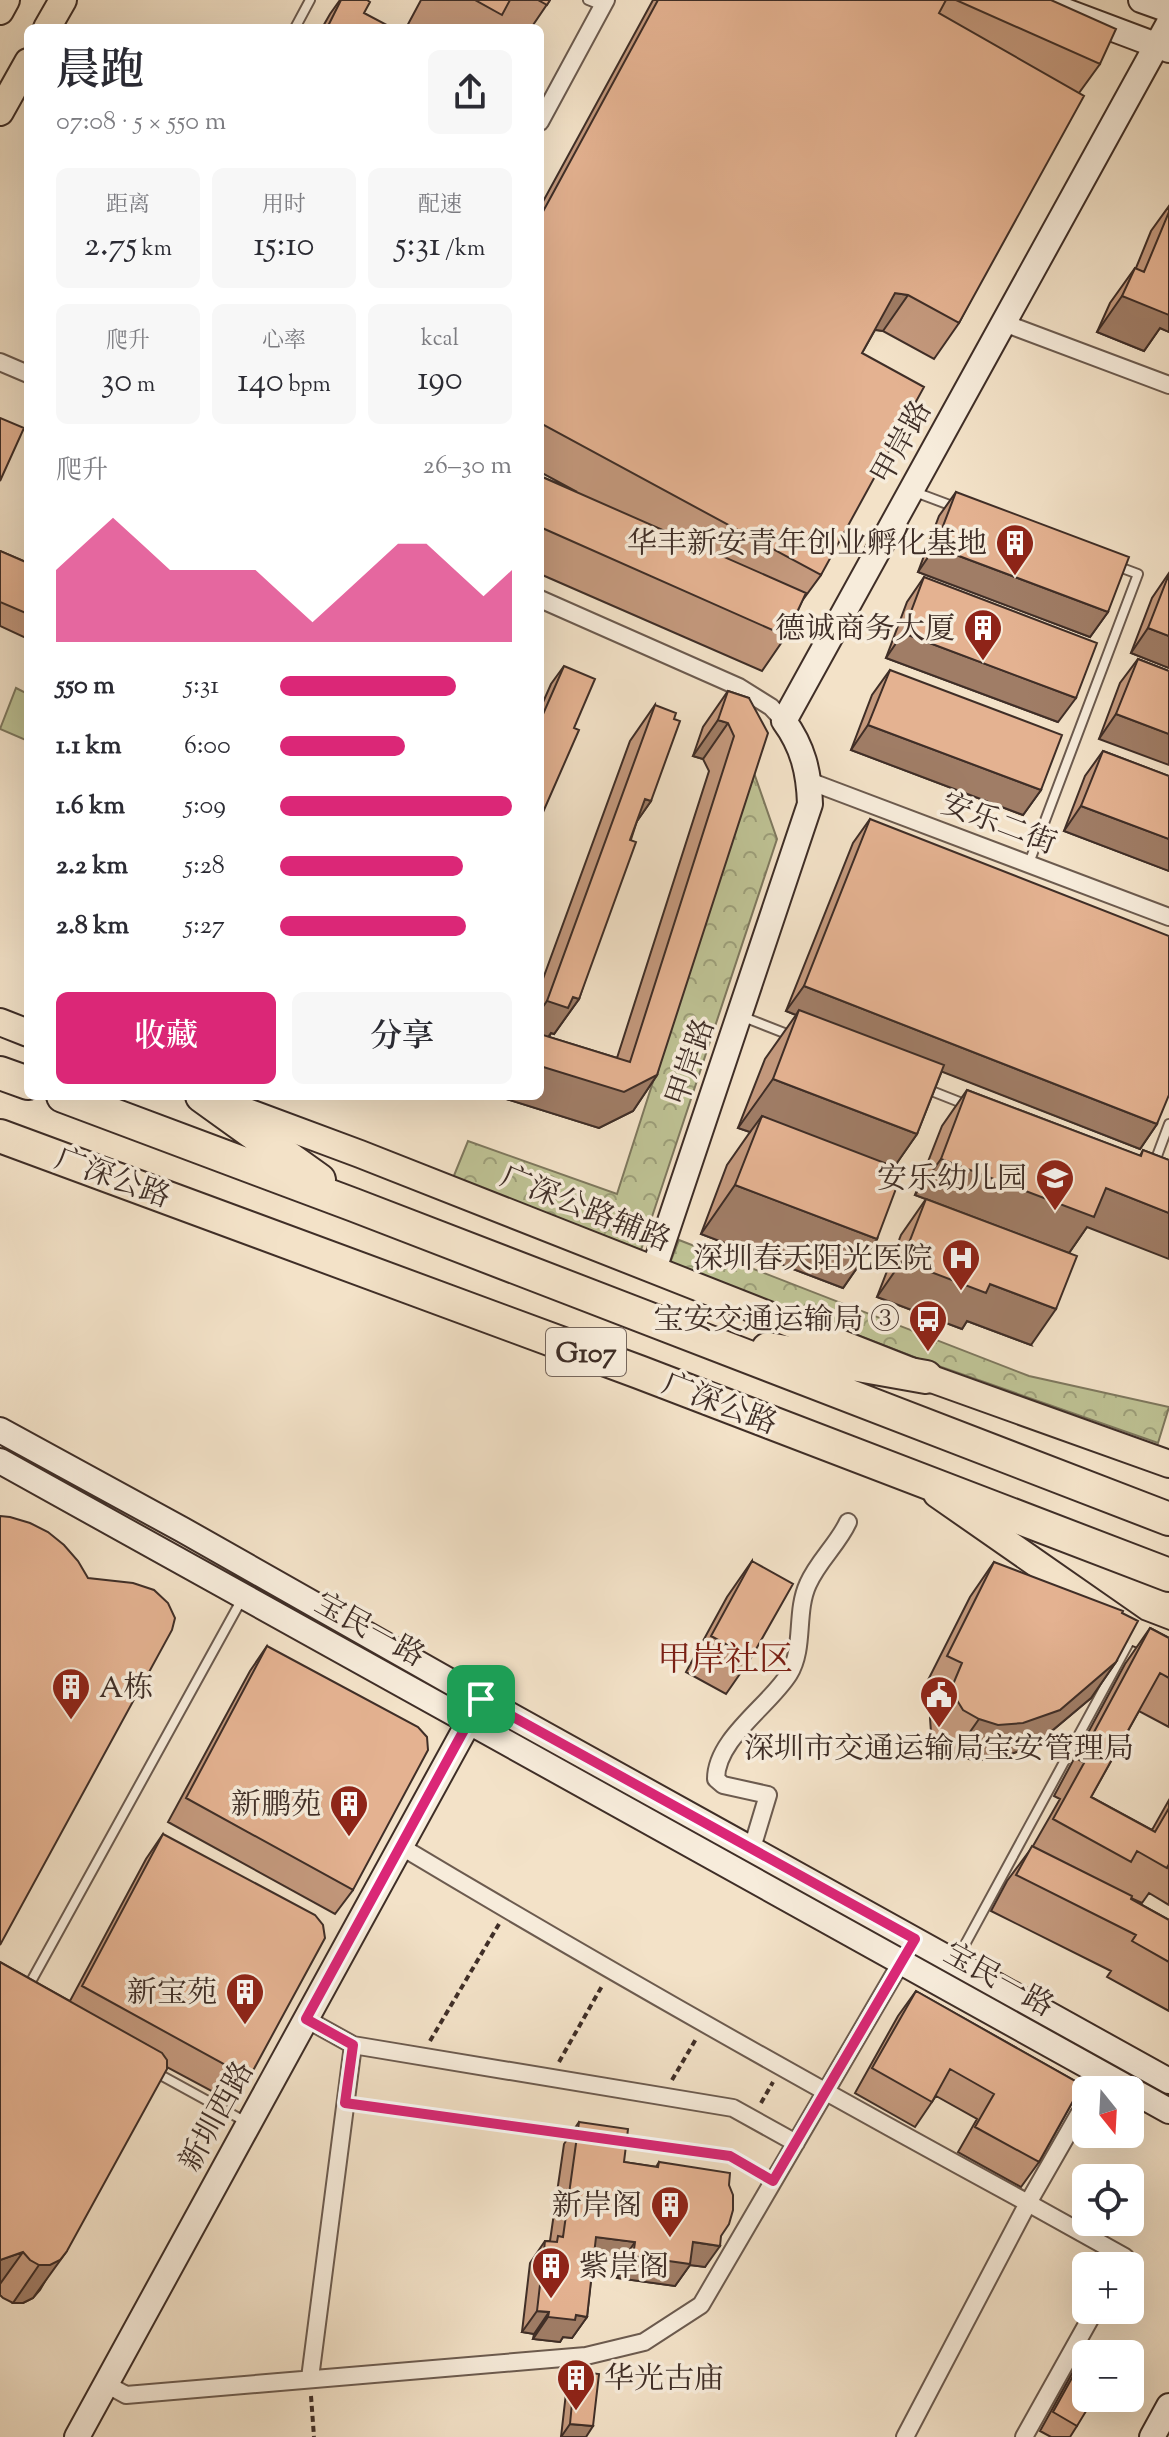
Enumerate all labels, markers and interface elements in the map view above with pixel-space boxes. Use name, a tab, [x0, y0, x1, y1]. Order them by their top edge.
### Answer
text: 晨跑	[56, 42, 144, 105]
button: share	[428, 50, 512, 134]
text: 07:08 · 5 × 550 m	[56, 104, 226, 141]
text: 距离	[106, 190, 150, 222]
text: 用时	[262, 190, 306, 222]
text: 配速	[418, 190, 462, 222]
text: 2.75	[84, 222, 137, 271]
text: 15:10	[253, 222, 315, 271]
text: 5:31	[395, 222, 441, 271]
text: km	[137, 234, 172, 266]
text: /km	[441, 234, 485, 266]
text: kcal	[421, 324, 459, 356]
text: 爬升	[106, 326, 150, 358]
text: 心率	[262, 326, 306, 358]
text: 190	[417, 356, 463, 405]
text: 30	[101, 358, 132, 407]
text: 140	[237, 358, 284, 407]
text: m	[132, 370, 155, 402]
text: bpm	[284, 370, 331, 402]
street label: 甲岸路	[863, 393, 944, 493]
text: 26–30 m	[423, 448, 512, 485]
text: 爬升	[56, 453, 108, 490]
building icon: 华丰新安青年创业孵化基地	[994, 522, 1036, 577]
place label: 华丰新安青年创业孵化基地	[627, 524, 987, 567]
building icon: 德诚商务大厦	[962, 607, 1004, 662]
place label: 德诚商务大厦	[775, 609, 955, 652]
text: 550 m	[56, 668, 115, 705]
text: 5:31	[184, 668, 219, 705]
text: 1.1 km	[56, 728, 121, 765]
text: 6:00	[184, 728, 231, 765]
street label: 安乐二街	[934, 784, 1062, 867]
text: 1.6 km	[56, 788, 125, 825]
text: 5:09	[184, 788, 226, 825]
text: 2.2 km	[56, 848, 128, 885]
text: 5:28	[184, 848, 225, 885]
text: 2.8 km	[56, 908, 129, 945]
text: 5:27	[184, 908, 225, 945]
button: 收藏	[56, 992, 276, 1084]
button: 分享	[292, 992, 512, 1084]
street label: 甲岸路	[657, 1013, 727, 1112]
street label: 广深公路	[48, 1139, 176, 1220]
street label: 广深公路辅路	[494, 1157, 677, 1264]
school or university icon: 安乐幼儿园	[1034, 1157, 1076, 1212]
place label: 安乐幼儿园	[877, 1159, 1027, 1202]
hospital icon: 深圳春天阳光医院	[940, 1237, 982, 1292]
place label: 深圳春天阳光医院	[693, 1239, 933, 1282]
bus stop icon: 宝安交通运输局 ③	[907, 1298, 949, 1353]
place label: 宝安交通运输局 ③	[654, 1300, 900, 1343]
road number: G107	[546, 1328, 626, 1376]
street label: 广深公路	[655, 1364, 783, 1447]
street label: 宝民一路	[306, 1583, 432, 1679]
district label: 甲岸社区	[657, 1637, 793, 1686]
pin	[447, 1665, 515, 1733]
building icon: A栋	[50, 1666, 92, 1721]
place label: A栋	[99, 1668, 153, 1711]
public building icon: 深圳市交通运输局宝安管理局	[918, 1674, 960, 1729]
icon: arrive	[459, 1677, 503, 1721]
place label: 深圳市交通运输局宝安管理局	[744, 1729, 1134, 1772]
building icon: 新鹏苑	[328, 1783, 370, 1838]
place label: 新鹏苑	[231, 1785, 321, 1828]
street label: 宝民一路	[935, 1933, 1061, 2029]
building icon: 新宝苑	[224, 1971, 266, 2026]
place label: 新宝苑	[127, 1973, 217, 2016]
street label: 新圳西路	[170, 2054, 266, 2180]
north arrow	[1072, 2076, 1144, 2148]
map controls	[1072, 2076, 1144, 2412]
button: locate	[1072, 2164, 1144, 2236]
building icon: 新岸阁	[649, 2184, 691, 2239]
place label: 新岸阁	[552, 2186, 642, 2229]
building icon: 紫岸阁	[530, 2245, 572, 2300]
place label: 紫岸阁	[579, 2247, 669, 2290]
button: +	[1072, 2252, 1144, 2324]
button: −	[1072, 2340, 1144, 2412]
building icon: 华光古庙	[555, 2357, 597, 2412]
place label: 华光古庙	[604, 2359, 724, 2402]

